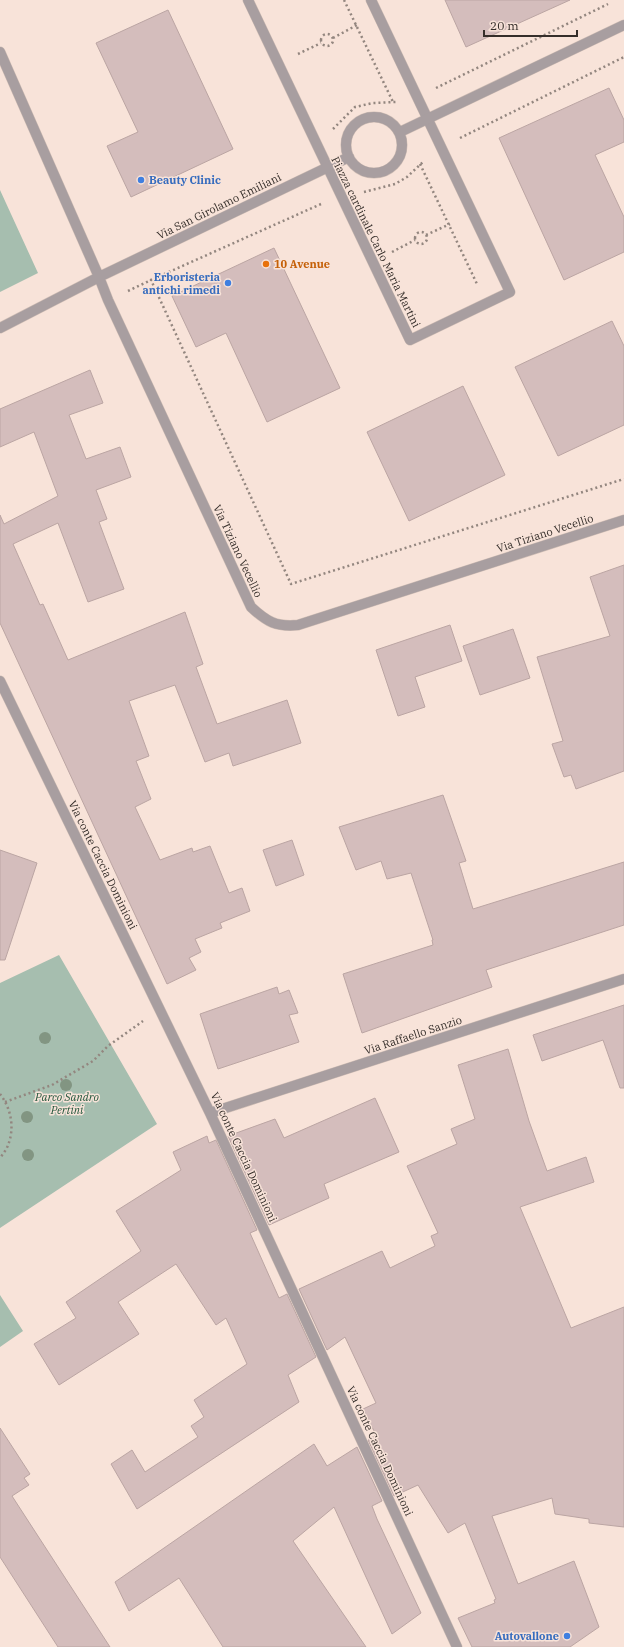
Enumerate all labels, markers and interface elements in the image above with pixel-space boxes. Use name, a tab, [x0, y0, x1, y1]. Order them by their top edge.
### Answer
scale bar	[484, 12, 577, 38]
text: 20 m	[490, 18, 519, 33]
street label: Piazza cardinale Carlo Maria Martini	[328, 154, 424, 330]
street label: Via San Girolamo Emiliani	[155, 170, 284, 242]
place label: Beauty Clinic	[149, 173, 221, 187]
marker: Beauty Clinic	[136, 175, 146, 185]
place label: 10 Avenue	[274, 257, 330, 271]
marker: 10 Avenue	[261, 259, 271, 269]
place label: Erboristeria antichi rimedi	[143, 270, 220, 297]
marker: Erboristeria antichi rimedi	[223, 278, 233, 288]
street label: Via Tiziano Vecellio	[210, 502, 266, 600]
street label: Via Tiziano Vecellio	[495, 511, 595, 555]
street label: Via conte Caccia Dominioni	[66, 798, 141, 932]
street label: Via Raffaello Sanzio	[362, 1013, 464, 1057]
park label: Parco Sandro Pertini	[34, 1090, 99, 1117]
street label: Via conte Caccia Dominioni	[208, 1090, 280, 1225]
street label: Via conte Caccia Dominioni	[344, 1384, 416, 1519]
place label: Autovallone	[495, 1629, 559, 1643]
marker: Autovallone	[562, 1631, 572, 1641]

